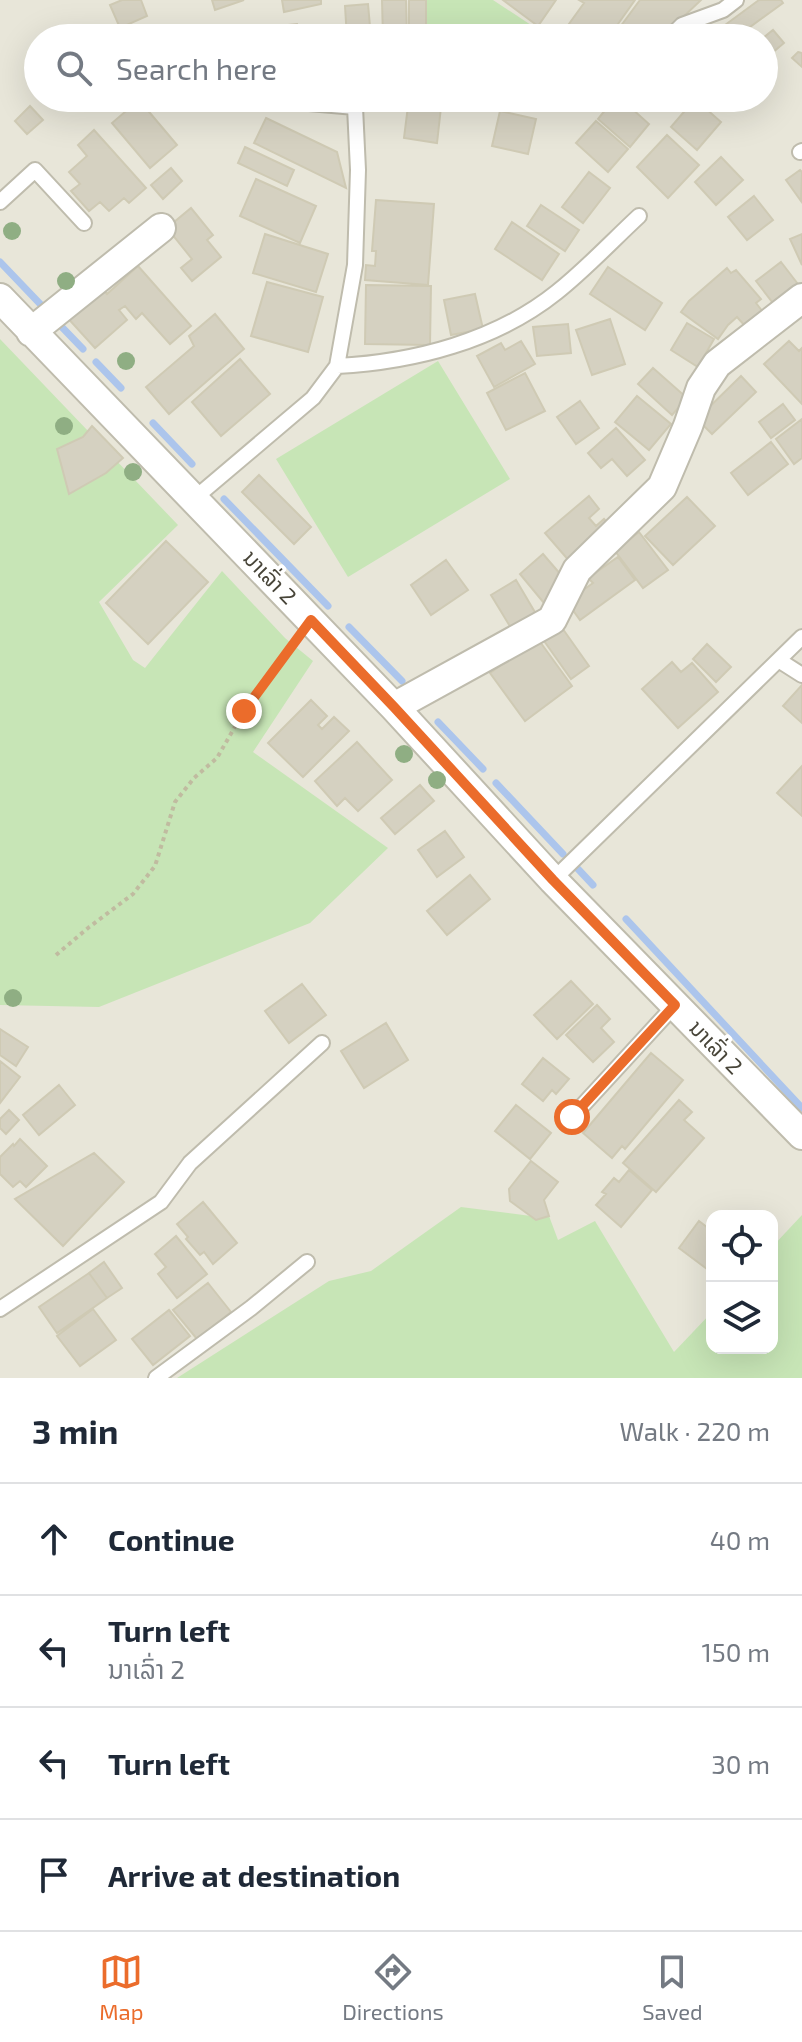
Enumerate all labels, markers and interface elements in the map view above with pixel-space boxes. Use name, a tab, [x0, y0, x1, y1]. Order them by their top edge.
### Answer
search box	[24, 24, 778, 112]
icon: search	[52, 46, 96, 90]
text: Search here	[116, 50, 277, 86]
street label: ນາເລົ່າ 2	[239, 543, 303, 609]
route end	[226, 693, 262, 729]
street label: ນາເລົ່າ 2	[685, 1013, 749, 1079]
route start	[554, 1099, 590, 1135]
map controls	[706, 1210, 778, 1354]
button: locate	[706, 1210, 778, 1282]
button: layers	[706, 1282, 778, 1354]
text: 3 min	[32, 1410, 118, 1451]
text: Walk · 220 m	[619, 1415, 770, 1446]
icon: ahead	[32, 1517, 76, 1561]
text: Continue	[108, 1521, 235, 1557]
text: 40 m	[710, 1524, 770, 1555]
text: Turn left	[108, 1612, 230, 1648]
icon: left	[32, 1629, 76, 1673]
text: 150 m	[701, 1636, 770, 1667]
text: ນາເລົ່າ 2	[108, 1653, 185, 1684]
icon: left	[32, 1741, 76, 1785]
text: Turn left	[108, 1745, 230, 1781]
text: 30 m	[711, 1748, 770, 1779]
icon: arrive	[32, 1853, 76, 1897]
text: Arrive at destination	[108, 1857, 400, 1893]
tab: Map	[99, 1950, 143, 2024]
tab: Directions	[342, 1950, 444, 2024]
tab: Saved	[642, 1950, 703, 2024]

